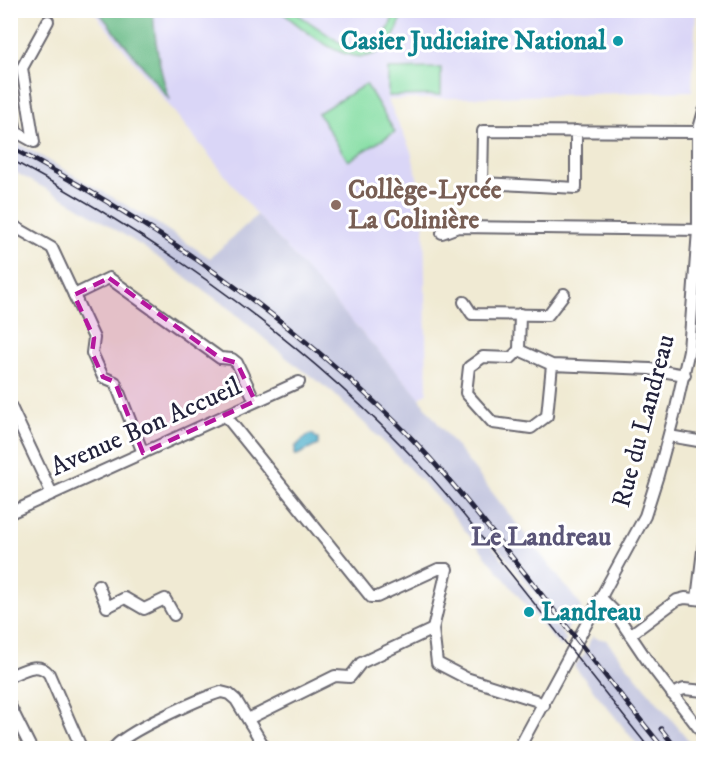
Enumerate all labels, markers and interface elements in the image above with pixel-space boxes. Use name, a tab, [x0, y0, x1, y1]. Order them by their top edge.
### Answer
place label: Casier Judiciaire National	[341, 25, 607, 58]
marker: Casier Judiciaire National	[611, 34, 625, 48]
place label: Collège-Lycée La Colinière	[348, 174, 502, 237]
marker: Collège-Lycée La Colinière	[329, 198, 343, 212]
street label: Rue du Landreau	[605, 331, 683, 511]
street label: Avenue Bon Accueil	[45, 370, 247, 484]
district label: Le Landreau	[471, 520, 611, 554]
place label: Landreau	[541, 596, 642, 629]
marker: Landreau	[522, 605, 536, 619]

